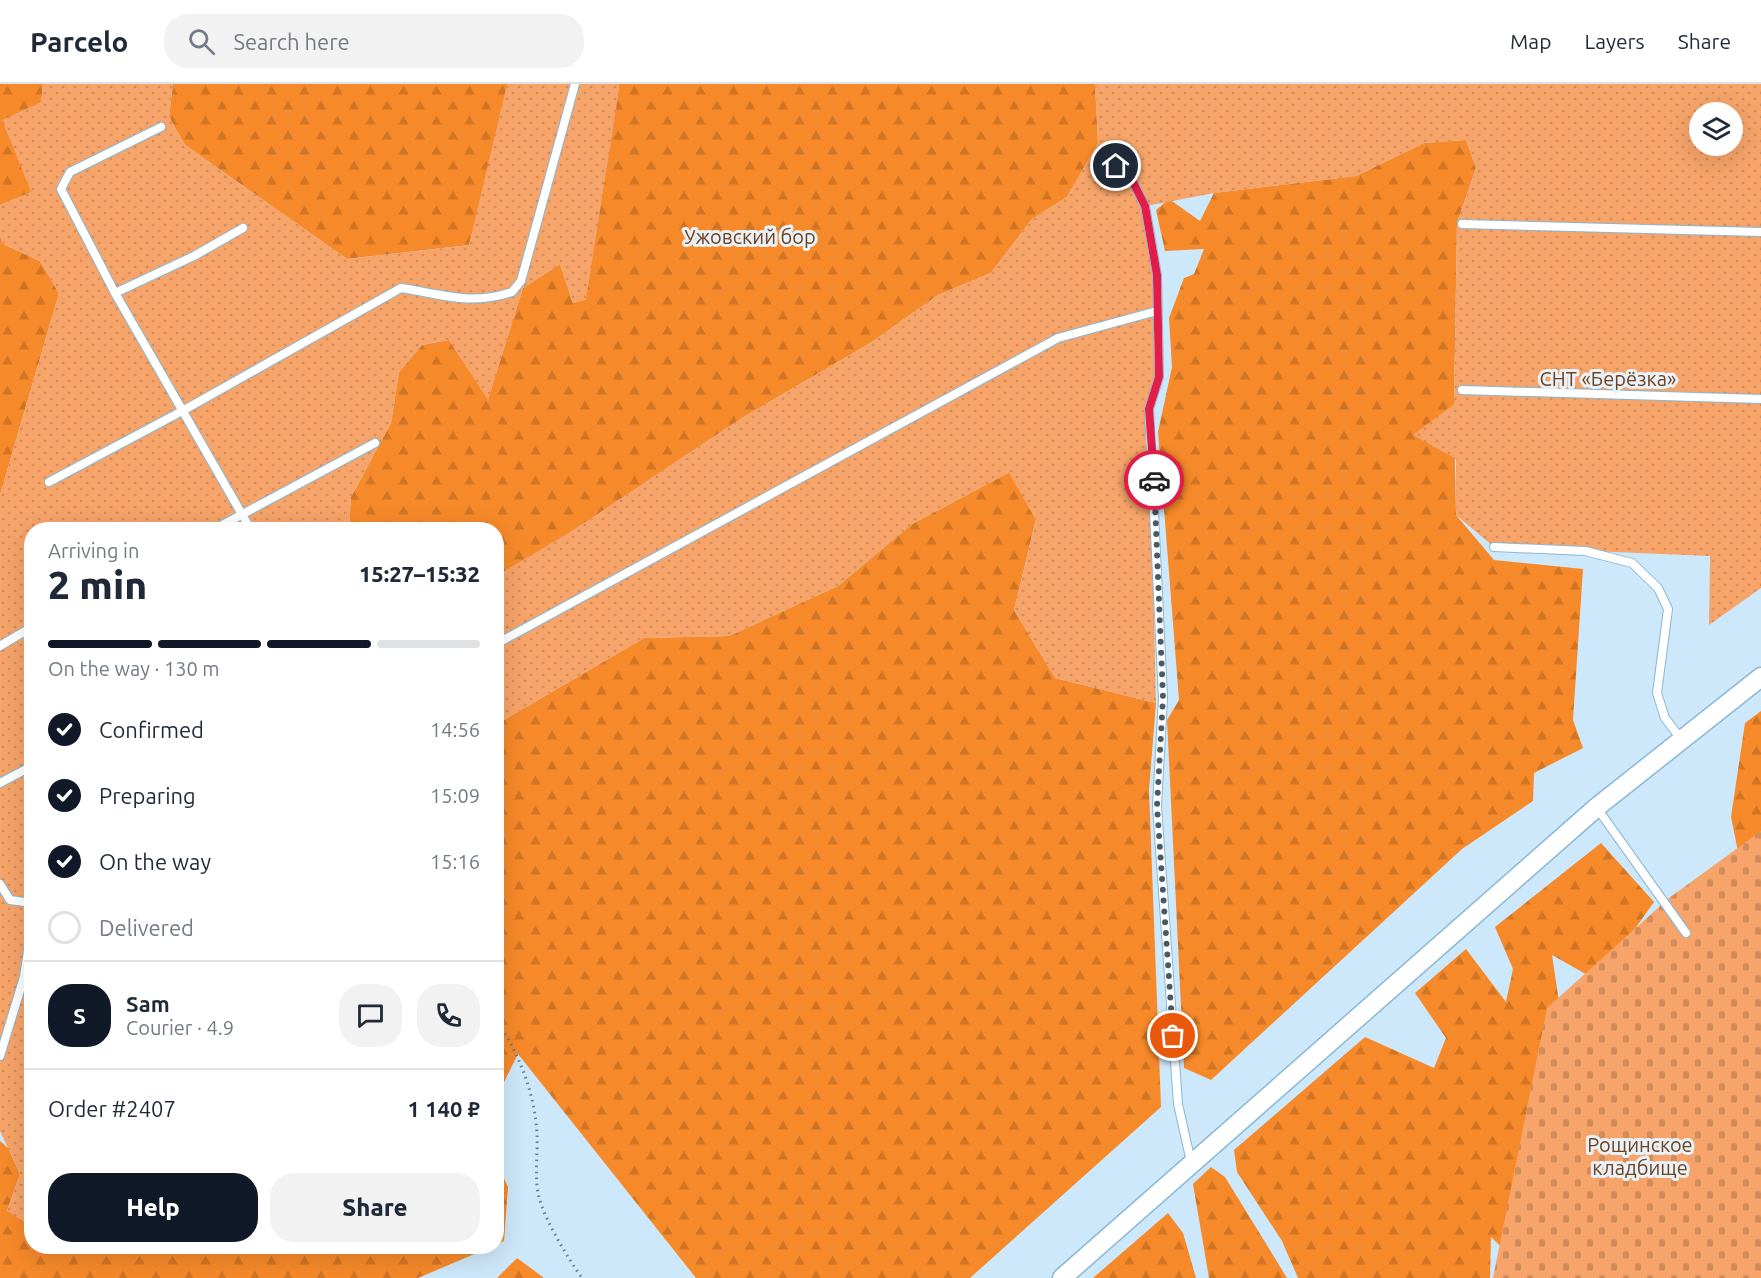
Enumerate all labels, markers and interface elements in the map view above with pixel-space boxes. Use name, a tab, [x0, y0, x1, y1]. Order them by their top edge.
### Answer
search box	[164, 14, 584, 68]
icon: search	[185, 25, 218, 58]
text: Parcelo	[30, 26, 128, 57]
text: Search here	[233, 29, 350, 54]
text: Map	[1510, 29, 1551, 53]
text: Layers	[1584, 29, 1645, 53]
text: Share	[1678, 29, 1731, 53]
map controls	[1689, 102, 1743, 156]
button: layers	[1689, 102, 1743, 156]
pin	[1090, 140, 1141, 191]
icon: home	[1099, 149, 1132, 182]
park label: Ужовский бор	[684, 225, 816, 248]
park label: СНТ «Берёзка»	[1540, 367, 1676, 390]
courier	[1124, 450, 1184, 510]
icon: car	[1138, 464, 1171, 497]
text: Arriving in	[48, 539, 139, 562]
text: 15:27–15:32	[359, 561, 480, 586]
text: 2 min	[48, 563, 147, 606]
text: On the way · 130 m	[48, 657, 220, 680]
icon: check	[48, 713, 81, 746]
text: Confirmed	[99, 717, 204, 742]
text: 14:56	[430, 718, 480, 741]
icon: check	[48, 779, 81, 812]
text: Preparing	[99, 783, 196, 808]
text: 15:09	[430, 784, 480, 807]
icon: check	[48, 845, 81, 878]
text: On the way	[99, 849, 211, 874]
text: 15:16	[430, 850, 480, 873]
text: Delivered	[99, 915, 194, 940]
button: chat	[339, 984, 402, 1047]
button: phone	[417, 984, 480, 1047]
text: Sam	[126, 991, 170, 1016]
text: S	[73, 1003, 86, 1028]
pin	[1147, 1010, 1198, 1061]
text: Courier · 4.9	[126, 1016, 234, 1039]
icon: bag	[1156, 1019, 1189, 1052]
text: Order #2407	[48, 1096, 176, 1121]
text: 1 140 ₽	[408, 1096, 480, 1121]
park label: Рощинское кладбище	[1587, 1133, 1693, 1179]
button: Help	[48, 1173, 258, 1242]
button: Share	[270, 1173, 480, 1242]

